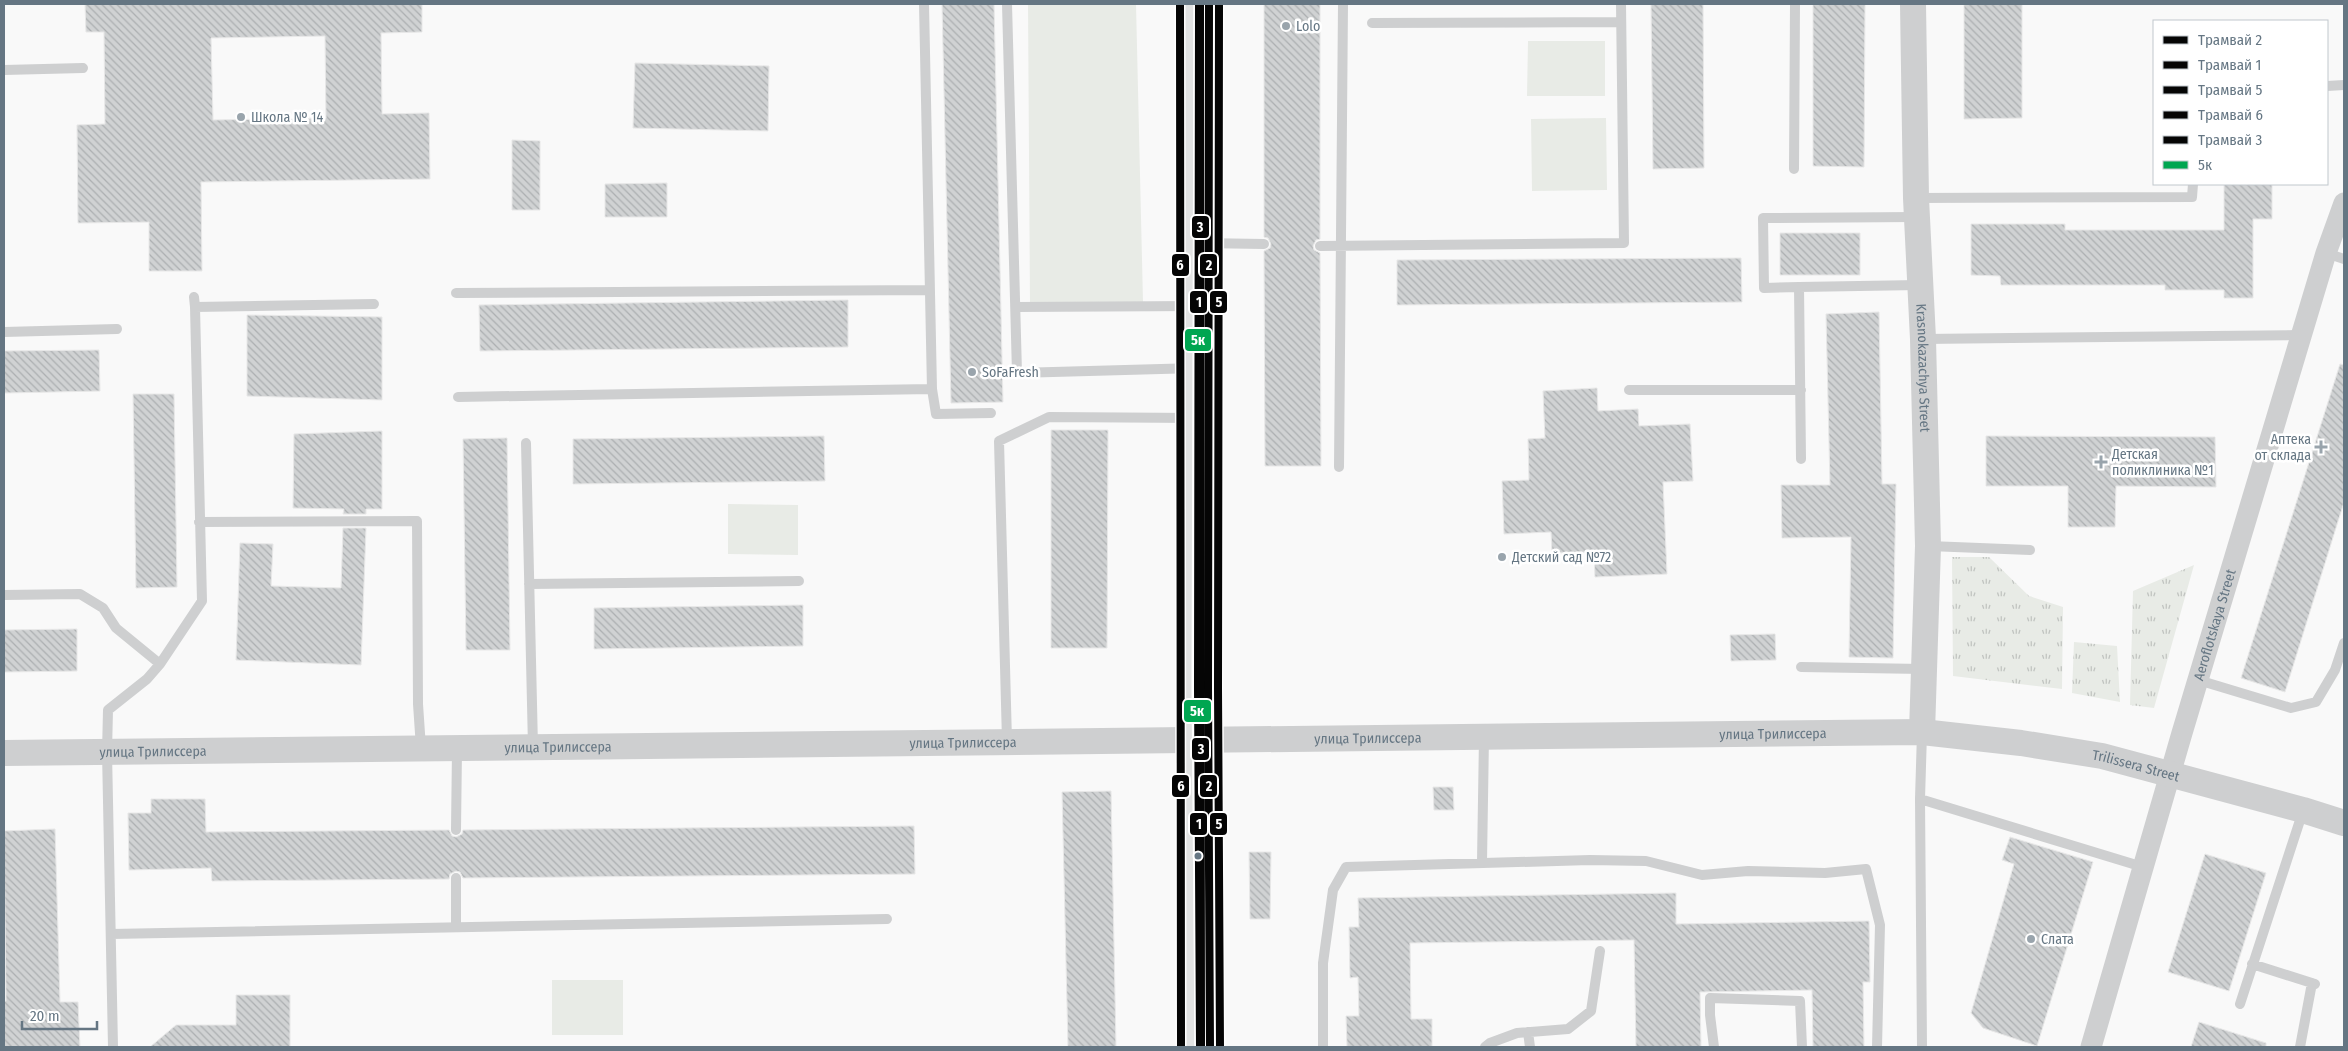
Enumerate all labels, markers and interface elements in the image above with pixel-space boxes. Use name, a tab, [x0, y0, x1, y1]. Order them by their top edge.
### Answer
place label: Lolo	[1296, 18, 1320, 35]
marker: Lolo	[1280, 20, 1292, 32]
legend	[2153, 20, 2328, 185]
text: Трамвай 2	[2198, 31, 2263, 49]
text: Трамвай 1	[2198, 56, 2261, 74]
text: Трамвай 5	[2198, 81, 2263, 99]
text: Трамвай 6	[2198, 106, 2263, 124]
place label: Школа № 14	[251, 109, 323, 126]
marker: Школа № 14	[235, 111, 247, 123]
text: Трамвай 3	[2198, 131, 2263, 149]
text: 5к	[2198, 156, 2212, 174]
line badge: 3	[1191, 215, 1210, 239]
text: 3	[1196, 219, 1204, 236]
line badge: 6	[1171, 253, 1190, 277]
line badge: 2	[1199, 253, 1218, 277]
text: 6	[1176, 257, 1184, 274]
text: 2	[1205, 257, 1213, 274]
line badge: 1	[1189, 290, 1208, 314]
line badge: 5	[1209, 290, 1228, 314]
text: 1	[1196, 294, 1202, 311]
text: 5	[1216, 294, 1223, 311]
street label: Krasnokazachya Street	[1913, 303, 1934, 433]
line badge: 5к	[1184, 328, 1212, 352]
text: 5к	[1191, 332, 1206, 349]
place label: SoFaFresh	[982, 364, 1039, 381]
marker: SoFaFresh	[966, 366, 978, 378]
place label: Аптека от склада	[2254, 431, 2311, 464]
marker: Аптека от склада	[2315, 441, 2327, 453]
place label: Детская поликлиника №1	[2111, 446, 2214, 479]
marker: Детская поликлиника №1	[2094, 455, 2108, 469]
place label: Детский сад №72	[1511, 549, 1611, 566]
marker: Детский сад №72	[1496, 551, 1508, 563]
street label: Aeroflotskaya Street	[2190, 567, 2239, 682]
line badge: 5к	[1183, 699, 1212, 723]
text: 5к	[1190, 703, 1205, 720]
street label: улица Трилиссера	[1719, 725, 1827, 743]
street label: улица Трилиссера	[1314, 729, 1422, 747]
street label: улица Трилиссера	[909, 733, 1017, 752]
line badge: 3	[1191, 737, 1210, 761]
street label: улица Трилиссера	[504, 738, 612, 756]
text: 3	[1197, 741, 1205, 758]
street label: улица Трилиссера	[99, 742, 207, 760]
street label: Trilissera Street	[2091, 746, 2182, 785]
line badge: 6	[1171, 774, 1190, 798]
line badge: 2	[1199, 774, 1218, 798]
text: 6	[1177, 778, 1185, 795]
text: 2	[1205, 778, 1213, 795]
line badge: 1	[1189, 812, 1208, 836]
line badge: 5	[1209, 812, 1228, 836]
text: 1	[1196, 816, 1202, 833]
text: 5	[1216, 816, 1223, 833]
unlabelled marker	[1193, 851, 1203, 861]
place label: Слата	[2041, 931, 2074, 948]
marker: Слата	[2025, 933, 2037, 945]
scale bar	[22, 998, 98, 1030]
text: 20 m	[30, 1007, 60, 1025]

